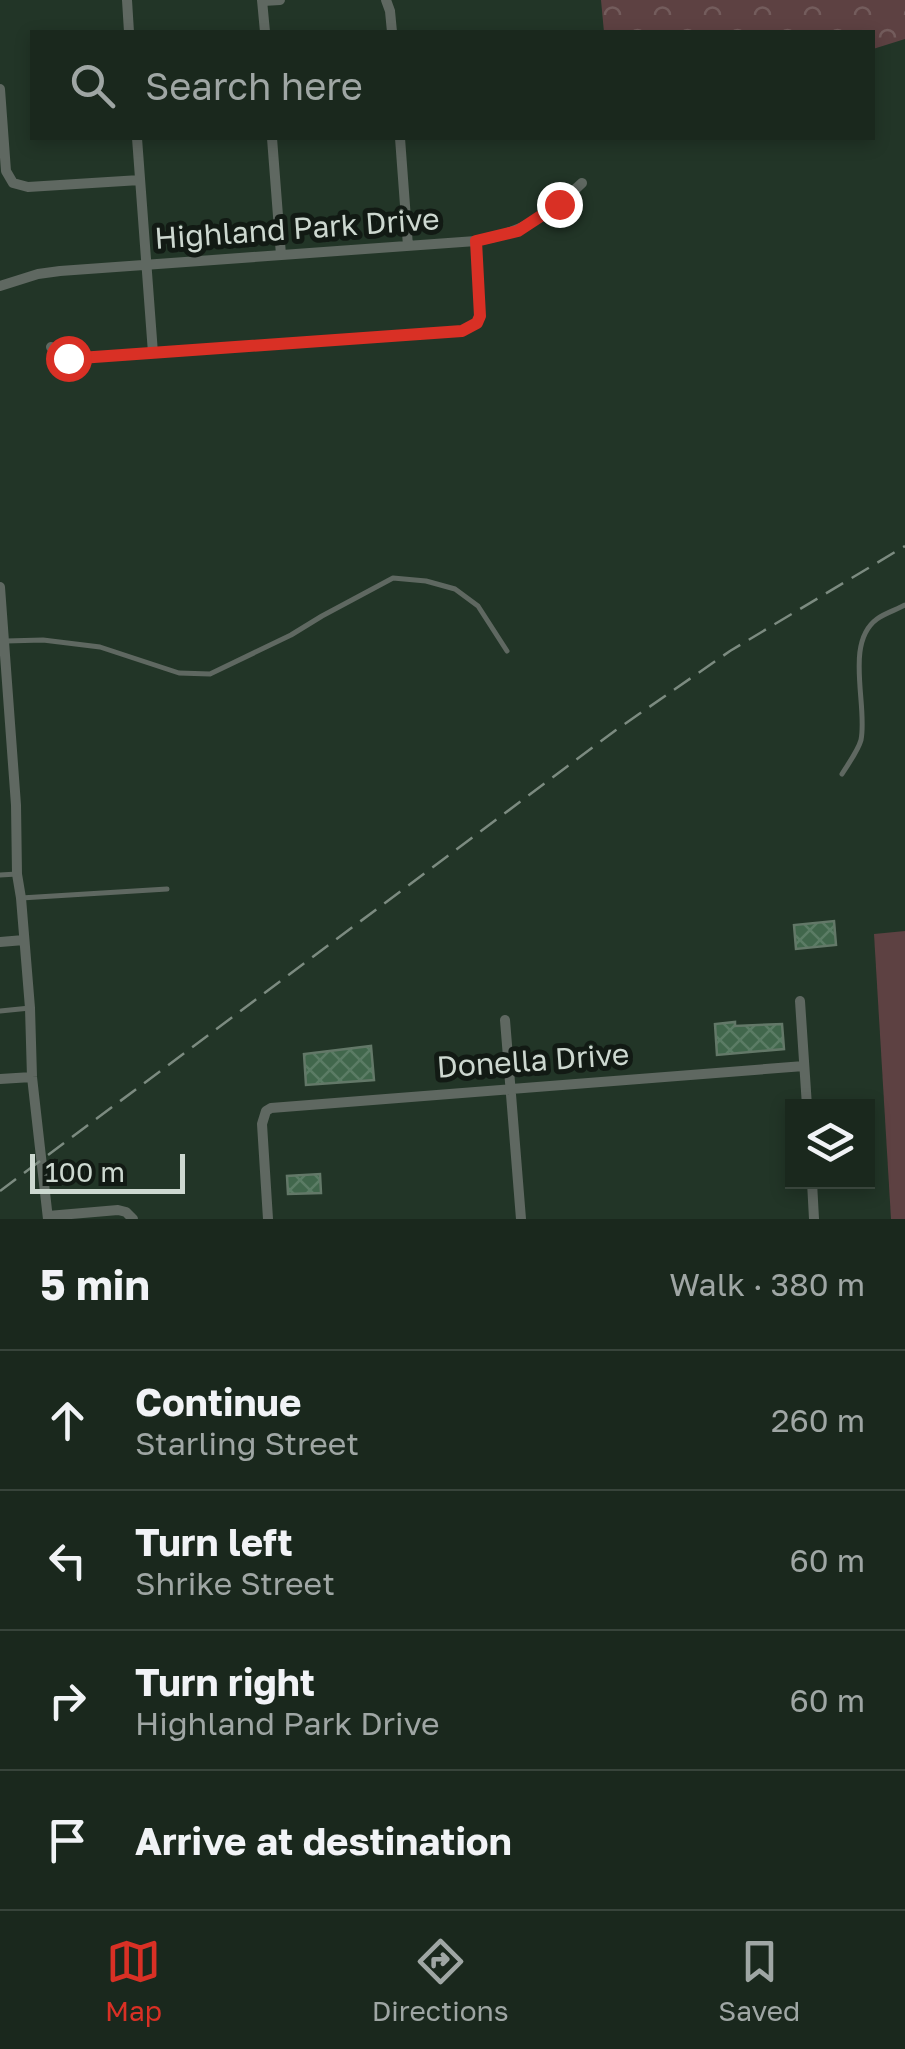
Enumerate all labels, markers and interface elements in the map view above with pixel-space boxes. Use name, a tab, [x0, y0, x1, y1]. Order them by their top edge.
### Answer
search box	[30, 30, 875, 140]
icon: search	[65, 58, 120, 113]
text: Search here	[145, 63, 363, 108]
route end	[537, 182, 583, 228]
street label: Highland Park Drive	[153, 200, 441, 256]
route start	[46, 336, 92, 382]
street label: Donella Drive	[435, 1035, 630, 1085]
map controls	[785, 1099, 875, 1189]
button: layers	[785, 1099, 875, 1189]
scale bar	[30, 1149, 185, 1194]
text: 100 m	[45, 1155, 125, 1188]
text: 5 min	[40, 1259, 150, 1309]
text: Walk · 380 m	[669, 1265, 865, 1303]
text: Continue	[135, 1379, 301, 1424]
icon: ahead	[40, 1393, 95, 1448]
text: 260 m	[771, 1401, 865, 1439]
text: Starling Street	[135, 1424, 359, 1462]
text: Turn left	[135, 1519, 293, 1564]
icon: left	[40, 1533, 95, 1588]
text: 60 m	[789, 1541, 865, 1579]
text: Shrike Street	[135, 1564, 335, 1602]
text: Turn right	[135, 1659, 315, 1704]
icon: right	[40, 1673, 95, 1728]
text: 60 m	[789, 1681, 865, 1719]
text: Highland Park Drive	[135, 1704, 440, 1742]
icon: arrive	[40, 1813, 95, 1868]
text: Arrive at destination	[135, 1818, 512, 1863]
tab: Map	[105, 1934, 162, 2027]
tab: Directions	[372, 1934, 509, 2027]
tab: Saved	[718, 1934, 800, 2027]

